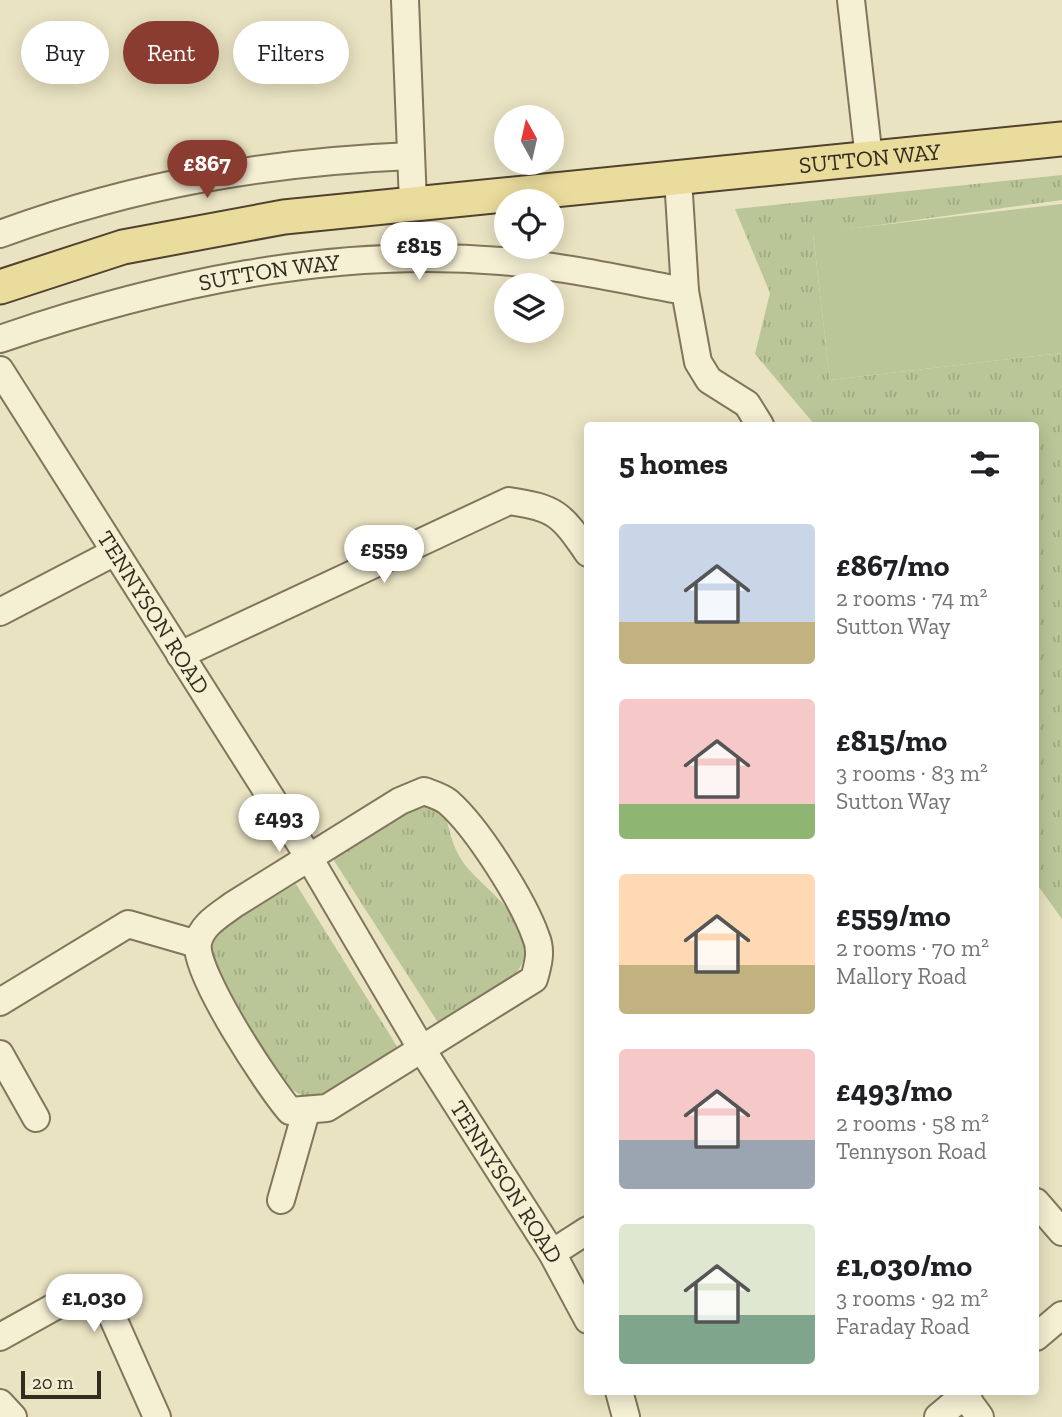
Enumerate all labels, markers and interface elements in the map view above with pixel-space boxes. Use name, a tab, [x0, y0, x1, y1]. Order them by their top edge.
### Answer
chip: Buy	[21, 21, 109, 84]
chip: Rent	[123, 21, 219, 84]
chip: Filters	[233, 21, 349, 84]
north arrow	[494, 105, 564, 175]
map controls	[494, 105, 564, 343]
street label: SUTTON WAY	[798, 137, 943, 179]
pin: £867	[166, 140, 248, 200]
text: £867	[183, 149, 231, 177]
button: locate	[494, 189, 564, 259]
pin: £815	[378, 222, 460, 282]
text: £815	[396, 231, 442, 259]
street label: SUTTON WAY	[196, 248, 342, 297]
button: layers	[494, 273, 564, 343]
icon: filters	[966, 445, 1004, 483]
text: 5 homes	[619, 446, 728, 482]
street label: TENNYSON ROAD	[92, 526, 216, 699]
pin: £559	[343, 526, 425, 585]
text: £559	[360, 534, 408, 562]
text: £867/mo	[836, 548, 949, 584]
icon: home	[675, 552, 759, 636]
text: 2 rooms · 74 m²	[836, 584, 987, 612]
text: Sutton Way	[836, 612, 951, 640]
text: £815/mo	[836, 723, 947, 759]
icon: home	[675, 727, 759, 811]
text: 3 rooms · 83 m²	[836, 759, 988, 787]
text: Sutton Way	[836, 787, 951, 815]
pin: £493	[238, 794, 320, 854]
text: £493	[254, 803, 304, 831]
text: £559/mo	[836, 898, 951, 934]
icon: home	[675, 902, 759, 986]
text: 2 rooms · 70 m²	[836, 934, 989, 962]
text: Mallory Road	[836, 962, 967, 990]
text: £493/mo	[836, 1073, 952, 1109]
icon: home	[675, 1077, 759, 1161]
street label: TENNYSON ROAD	[444, 1095, 569, 1268]
text: 2 rooms · 58 m²	[836, 1109, 989, 1137]
text: Tennyson Road	[836, 1137, 987, 1165]
text: £1,030/mo	[836, 1248, 972, 1284]
icon: home	[675, 1252, 759, 1336]
pin: £1,030	[37, 1274, 151, 1334]
text: £1,030	[62, 1283, 126, 1311]
text: 3 rooms · 92 m²	[836, 1284, 988, 1312]
text: Faraday Road	[836, 1312, 970, 1340]
scale bar	[21, 1368, 102, 1400]
text: 20 m	[32, 1371, 73, 1394]

